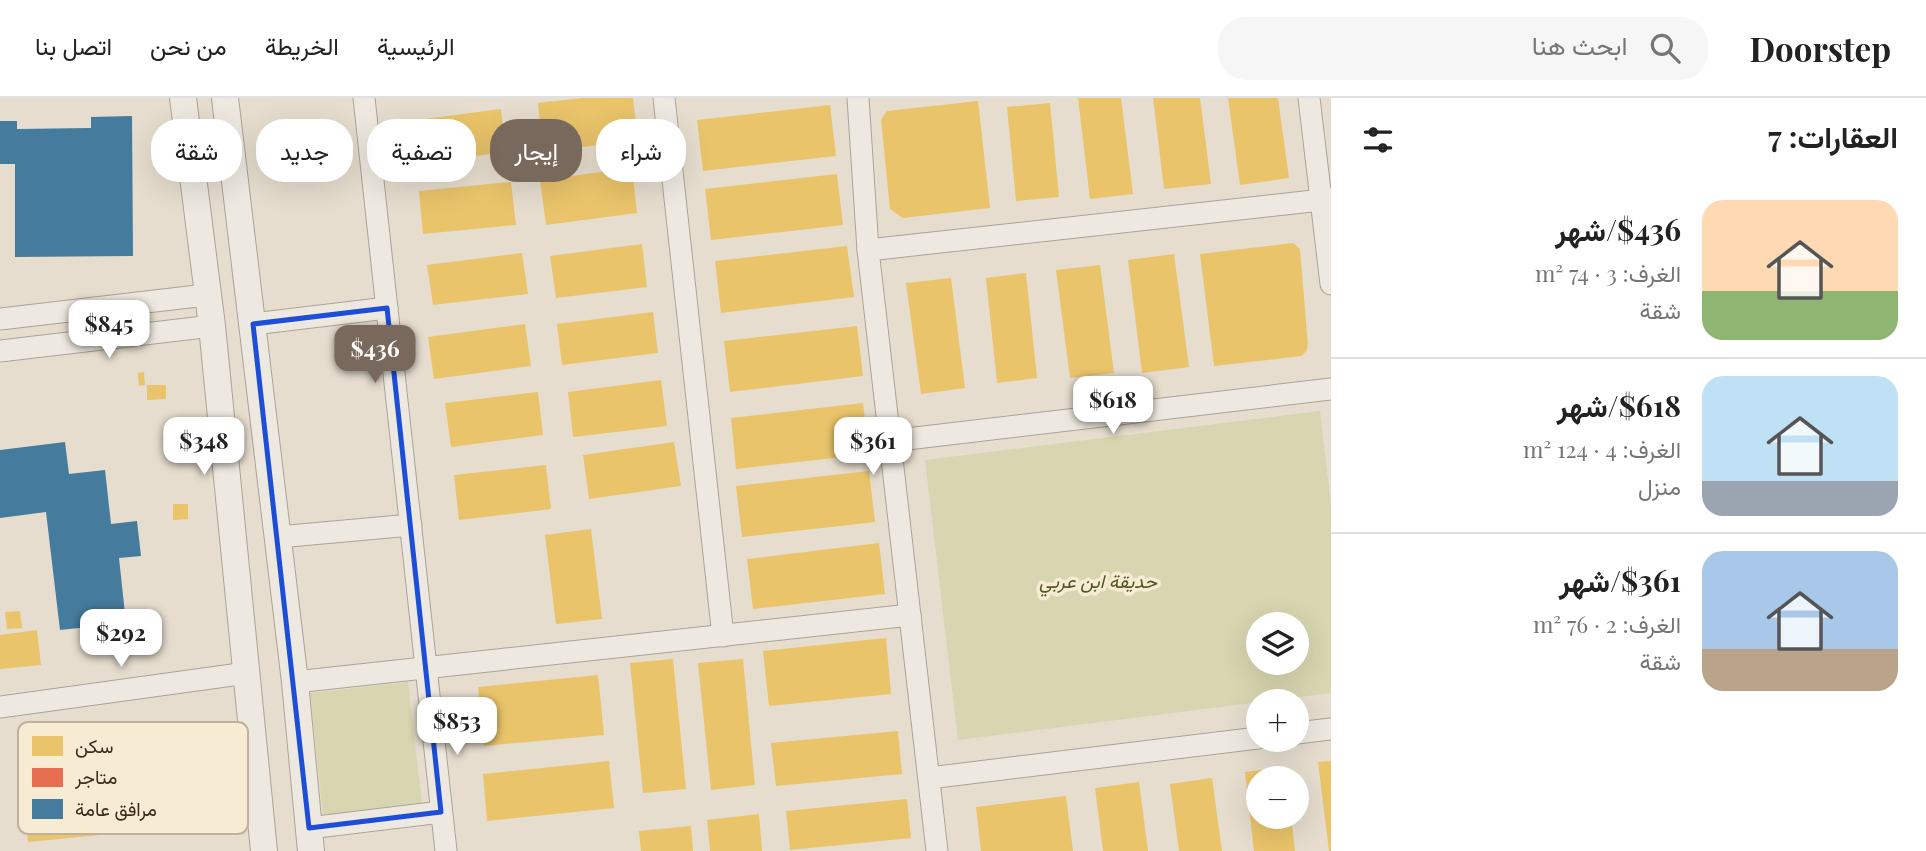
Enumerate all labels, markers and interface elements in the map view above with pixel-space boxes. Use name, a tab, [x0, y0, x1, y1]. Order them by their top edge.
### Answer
search box	[1218, 17, 1708, 80]
text: Doorstep	[1750, 26, 1891, 70]
text: ابحث هنا	[1532, 27, 1628, 62]
text: اتصل بنا	[35, 29, 112, 61]
text: من نحن	[150, 29, 227, 61]
text: الخريطة	[265, 29, 339, 61]
text: الرئيسية	[377, 29, 454, 61]
icon: search	[1646, 29, 1684, 67]
text: العقارات: 7	[1768, 116, 1898, 156]
chip: شقة	[151, 119, 242, 182]
chip: جديد	[256, 119, 353, 182]
chip: تصفية	[367, 119, 476, 182]
chip: إيجار	[490, 119, 582, 182]
chip: شراء	[596, 119, 686, 182]
icon: filters	[1359, 121, 1397, 159]
text: $436/شهر	[1555, 209, 1681, 249]
icon: home	[1758, 228, 1842, 312]
text: الغرف: 3 · 74 m²	[1535, 257, 1681, 288]
text: شقة	[1639, 294, 1681, 325]
pin: $845	[68, 300, 150, 360]
text: $845	[85, 307, 133, 338]
pin: $436	[334, 326, 416, 385]
text: $436	[350, 332, 400, 363]
pin: $618	[1072, 376, 1154, 436]
text: $618	[1089, 383, 1137, 414]
text: $618/شهر	[1557, 385, 1681, 425]
icon: home	[1758, 404, 1842, 488]
pin: $348	[163, 418, 245, 477]
pin: $361	[832, 418, 914, 477]
text: $348	[179, 424, 229, 455]
text: $361	[850, 424, 896, 455]
text: الغرف: 4 · 124 m²	[1523, 433, 1681, 464]
text: منزل	[1638, 470, 1681, 501]
text: $361/شهر	[1559, 560, 1681, 600]
park label: حديقة ابن عربي	[1039, 567, 1158, 597]
icon: home	[1758, 579, 1842, 663]
text: الغرف: 2 · 76 m²	[1533, 608, 1681, 639]
pin: $292	[80, 610, 162, 669]
map controls	[1246, 612, 1309, 829]
button: layers	[1246, 612, 1309, 675]
text: $292	[96, 616, 146, 647]
text: شقة	[1639, 645, 1681, 676]
button: +	[1246, 689, 1309, 752]
pin: $853	[416, 698, 498, 757]
text: $853	[433, 704, 481, 735]
legend	[18, 722, 248, 834]
text: سكن	[75, 732, 113, 758]
text: متاجر	[74, 763, 117, 789]
button: −	[1246, 766, 1309, 829]
text: مرافق عامة	[75, 795, 157, 821]

